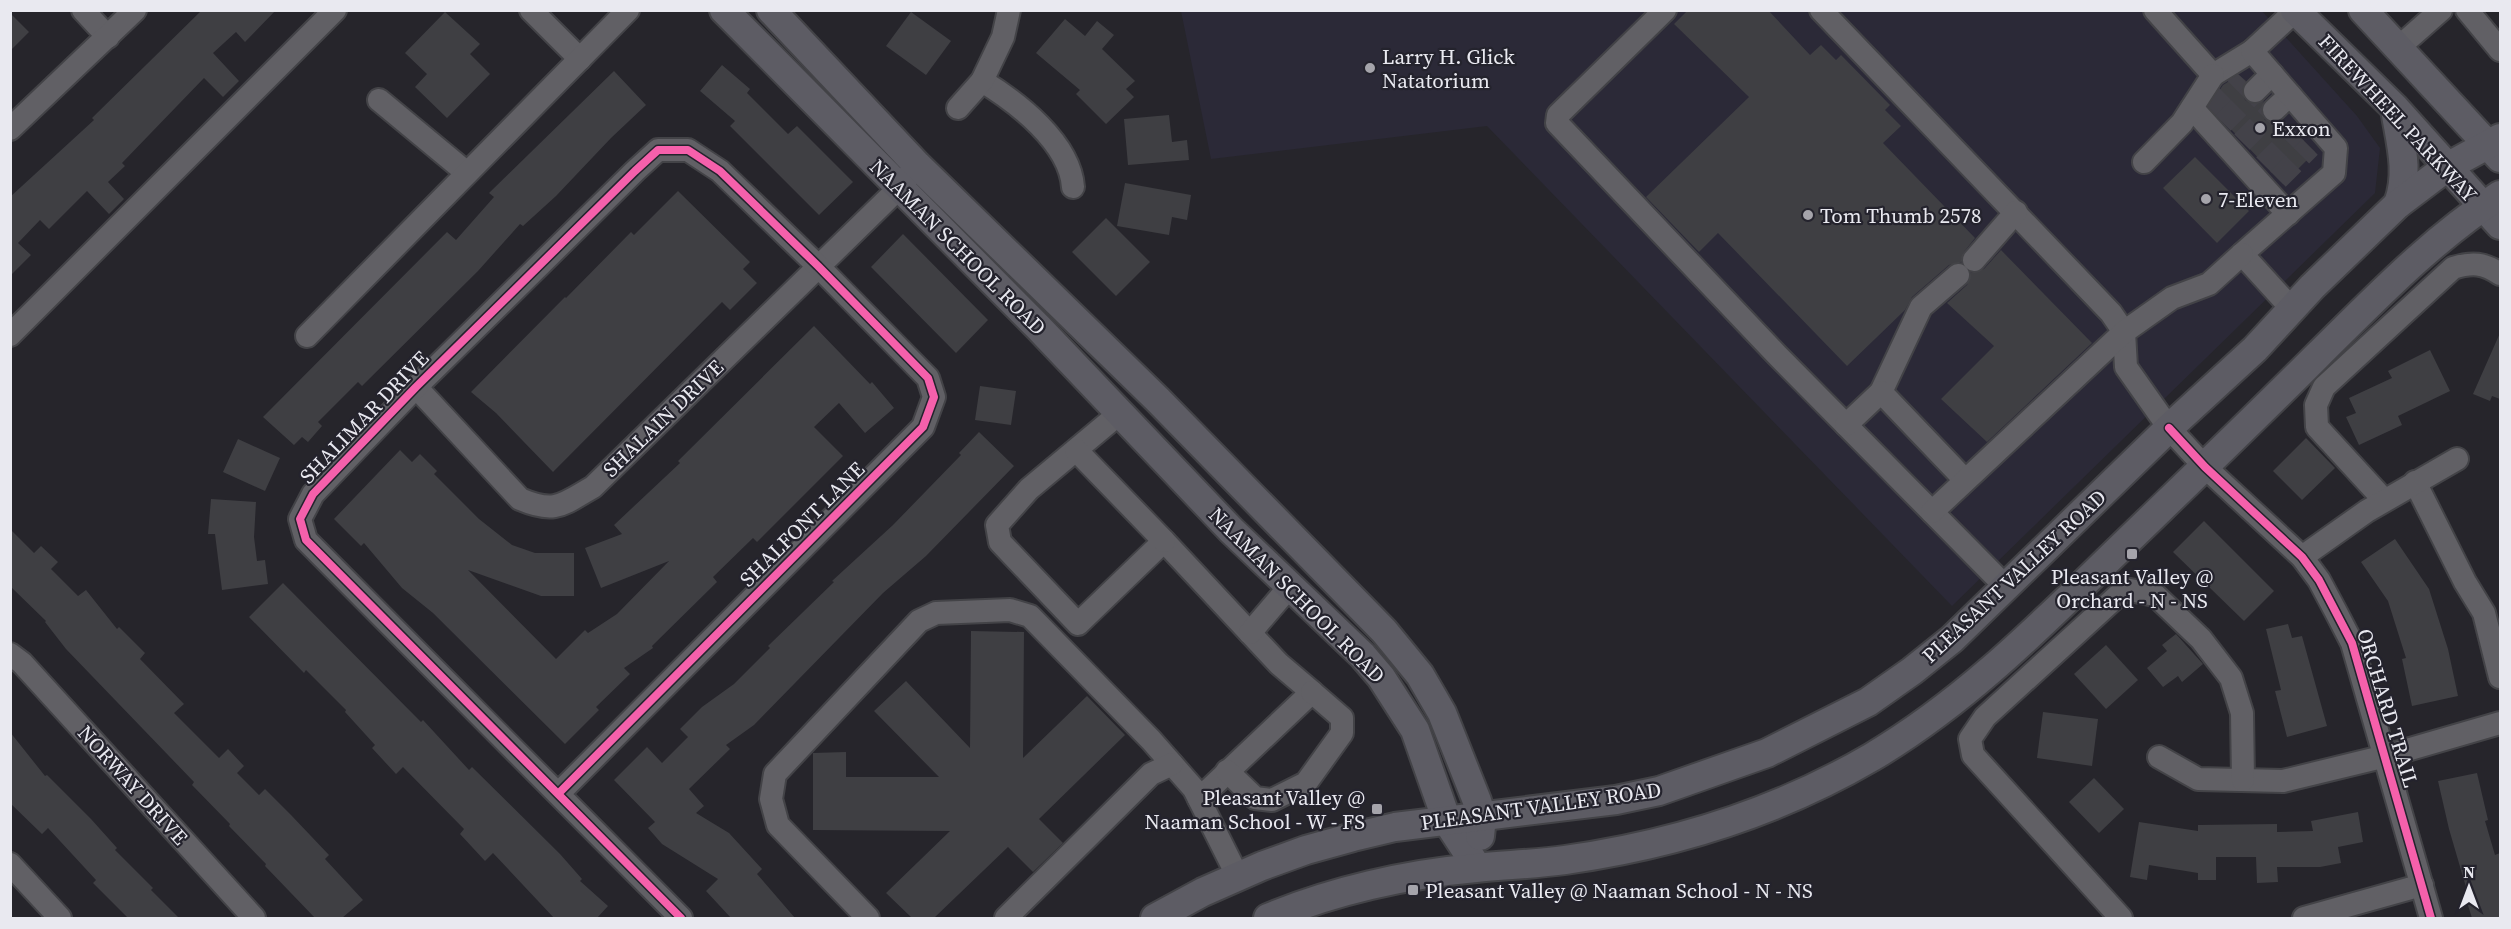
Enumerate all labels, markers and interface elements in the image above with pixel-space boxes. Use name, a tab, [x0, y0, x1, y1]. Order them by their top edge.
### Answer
street label: FIREWHEEL PARKWAY	[2312, 27, 2484, 209]
place label: Larry H. Glick Natatorium	[1382, 42, 1515, 95]
marker: Larry H. Glick Natatorium	[1363, 61, 1377, 75]
place label: Exxon	[2272, 114, 2331, 143]
marker: Exxon	[2253, 121, 2267, 135]
street label: NAAMAN SCHOOL ROAD	[864, 153, 1052, 341]
place label: 7-Eleven	[2218, 185, 2298, 214]
marker: 7-Eleven	[2199, 192, 2213, 206]
place label: Tom Thumb 2578	[1820, 201, 1982, 230]
marker: Tom Thumb 2578	[1801, 208, 1815, 222]
street label: SHALIMAR DRIVE	[293, 344, 435, 490]
street label: SHALAIN DRIVE	[596, 353, 730, 483]
street label: SHALFONT LANE	[733, 455, 871, 593]
street label: PLEASANT VALLEY ROAD	[1915, 483, 2113, 669]
street label: NAAMAN SCHOOL ROAD	[1203, 501, 1391, 689]
marker: Pleasant Valley @ Orchard - N - NS	[2125, 547, 2139, 561]
place label: Pleasant Valley @ Orchard - N - NS	[2051, 562, 2213, 615]
street label: ORCHARD TRAIL	[2350, 625, 2426, 791]
street label: NORWAY DRIVE	[71, 719, 195, 851]
street label: PLEASANT VALLEY ROAD	[1419, 775, 1663, 837]
place label: Pleasant Valley @ Naaman School - W - FS	[1145, 783, 1365, 836]
marker: Pleasant Valley @ Naaman School - W - FS	[1370, 802, 1384, 816]
north arrow	[2439, 857, 2499, 917]
text: N	[2463, 861, 2475, 883]
place label: Pleasant Valley @ Naaman School - N - NS	[1425, 876, 1813, 905]
marker: Pleasant Valley @ Naaman School - N - NS	[1406, 883, 1420, 897]

